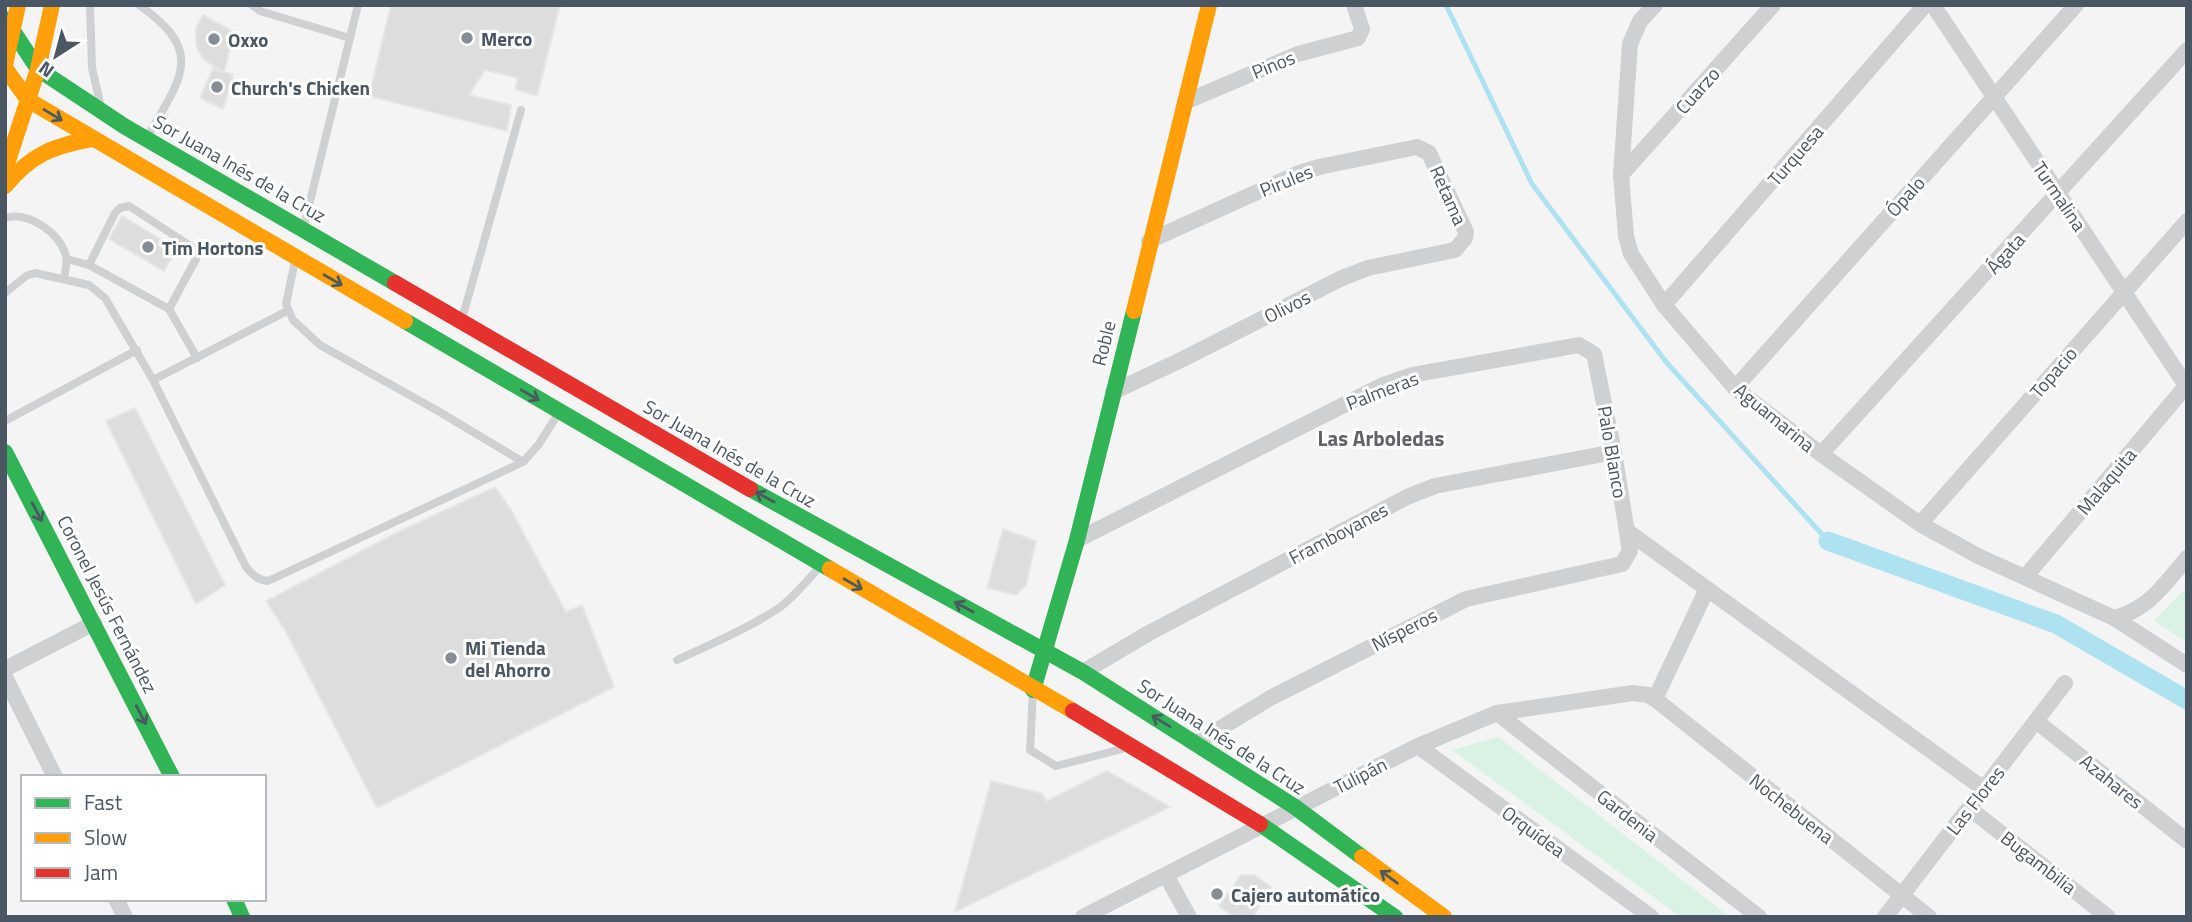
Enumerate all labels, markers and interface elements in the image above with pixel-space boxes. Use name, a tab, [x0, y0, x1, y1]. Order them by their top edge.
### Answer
north arrow	[21, 21, 91, 91]
place label: Merco	[481, 24, 532, 53]
place label: Oxxo	[228, 25, 268, 54]
marker: Merco	[459, 30, 475, 46]
marker: Oxxo	[206, 31, 222, 47]
street label: Pinos	[1247, 42, 1299, 86]
text: N	[32, 55, 60, 86]
street label: Cuarzo	[1668, 60, 1726, 120]
place label: Church's Chicken	[231, 73, 370, 102]
marker: Church's Chicken	[209, 79, 225, 95]
street label: Sor Juana Inés de la Cruz	[148, 107, 332, 229]
one-way arrow	[42, 109, 62, 123]
street label: Turquesa	[1760, 118, 1830, 192]
street label: Turmalina	[2026, 155, 2094, 237]
street label: Pirules	[1255, 156, 1317, 204]
street label: Retama	[1423, 160, 1475, 230]
street label: Ópalo	[1879, 169, 1931, 223]
street label: Ágata	[1979, 226, 2032, 280]
place label: Tim Hortons	[162, 233, 263, 262]
marker: Tim Hortons	[140, 239, 156, 255]
one-way arrow	[323, 273, 343, 287]
street label: Olivos	[1259, 282, 1316, 330]
street label: Roble	[1083, 317, 1123, 369]
street label: Topacio	[2022, 340, 2084, 404]
street label: Palmeras	[1342, 363, 1423, 417]
street label: Aguamarina	[1728, 375, 1822, 459]
one-way arrow	[519, 388, 539, 402]
street label: Sor Juana Inés de la Cruz	[638, 392, 822, 514]
street label: Palo Blanco	[1591, 404, 1635, 500]
district label: Las Arboledas	[1318, 422, 1444, 454]
street label: Malaquita	[2069, 441, 2143, 521]
one-way arrow	[755, 490, 775, 504]
street label: Framboyanes	[1283, 495, 1393, 571]
one-way arrow	[30, 501, 44, 522]
street label: Coronel Jesús Fernández	[51, 510, 165, 698]
one-way arrow	[842, 577, 862, 591]
one-way arrow	[954, 600, 975, 613]
street label: Nísperos	[1366, 600, 1442, 658]
place label: Mi Tienda del Ahorro	[465, 633, 551, 684]
marker: Mi Tienda del Ahorro	[443, 650, 459, 666]
street label: Sor Juana Inés de la Cruz	[1132, 671, 1312, 801]
one-way arrow	[134, 704, 148, 725]
one-way arrow	[1151, 713, 1171, 727]
street label: Azahares	[2074, 746, 2150, 816]
street label: Tulipán	[1328, 749, 1392, 801]
street label: Las Flores	[1939, 759, 2011, 841]
street label: Nochebuena	[1744, 766, 1841, 851]
legend	[21, 775, 266, 901]
street label: Gardenia	[1591, 782, 1665, 849]
text: Fast	[84, 786, 123, 818]
street label: Orquídea	[1496, 798, 1572, 864]
text: Slow	[84, 821, 127, 853]
street label: Bugambilia	[1995, 823, 2083, 901]
text: Jam	[84, 856, 118, 888]
one-way arrow	[1380, 869, 1399, 884]
place label: Cajero automático	[1231, 880, 1380, 909]
marker: Cajero automático	[1209, 886, 1225, 902]

